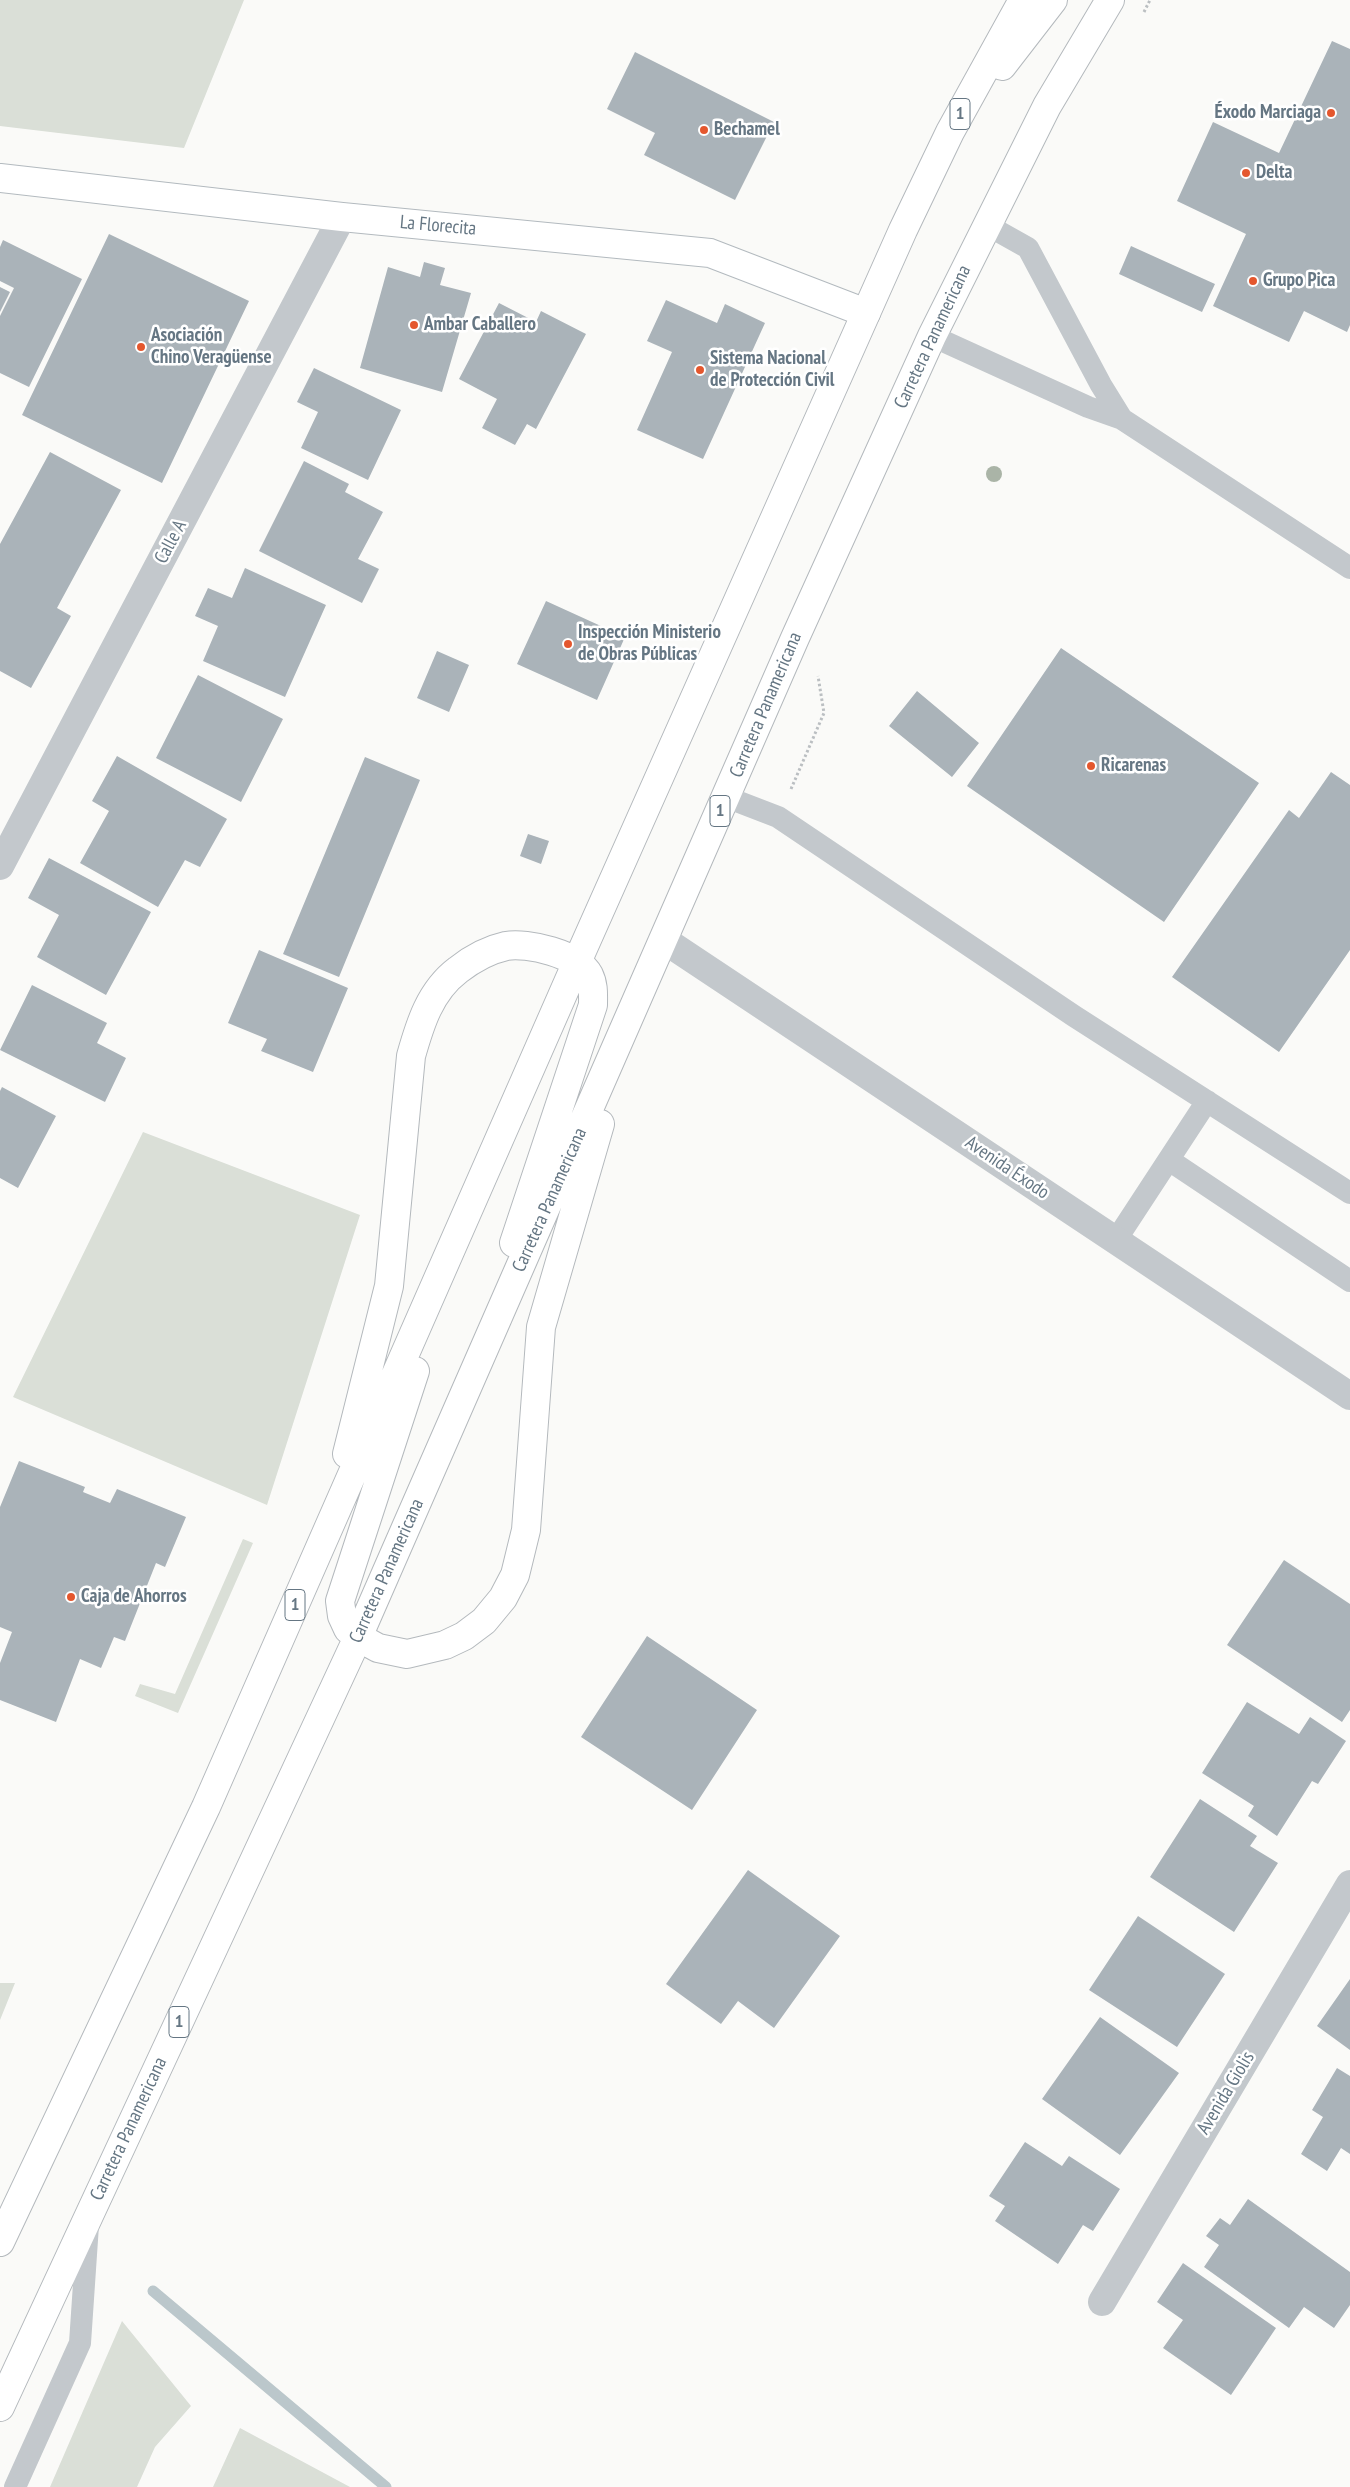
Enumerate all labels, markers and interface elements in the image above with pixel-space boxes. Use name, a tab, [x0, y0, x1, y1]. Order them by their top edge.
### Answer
road number: 1	[950, 98, 970, 130]
place label: Éxodo Marciaga	[1215, 102, 1321, 124]
marker: Éxodo Marciaga	[1325, 107, 1337, 119]
place label: Bechamel	[714, 119, 780, 141]
marker: Bechamel	[698, 124, 710, 136]
place label: Delta	[1256, 162, 1292, 184]
marker: Delta	[1240, 167, 1252, 179]
street label: La Florecita	[399, 211, 477, 241]
street label: Carretera Panamericana	[890, 262, 976, 412]
place label: Grupo Pica	[1263, 270, 1335, 292]
marker: Grupo Pica	[1247, 275, 1259, 287]
place label: Ambar Caballero	[424, 314, 536, 336]
marker: Ambar Caballero	[408, 319, 420, 331]
place label: Asociación Chino Veragüense	[151, 325, 272, 369]
marker: Asociación Chino Veragüense	[135, 341, 147, 353]
place label: Sistema Nacional de Protección Civil	[710, 348, 834, 392]
marker: Sistema Nacional de Protección Civil	[694, 364, 706, 376]
street label: Calle A	[150, 516, 192, 568]
place label: Inspección Ministerio de Obras Públicas	[578, 622, 721, 666]
street label: Carretera Panamericana	[725, 629, 807, 781]
marker: Inspección Ministerio de Obras Públicas	[562, 638, 574, 650]
place label: Ricarenas	[1101, 755, 1166, 777]
marker: Ricarenas	[1085, 760, 1097, 772]
road number: 1	[710, 796, 730, 826]
street label: Carretera Panamericana	[508, 1124, 592, 1276]
street label: Avenida Éxodo	[961, 1132, 1053, 1204]
street label: Carretera Panamericana	[345, 1495, 429, 1647]
place label: Caja de Ahorros	[81, 1586, 187, 1608]
road number: 1	[285, 1590, 305, 1620]
marker: Caja de Ahorros	[65, 1591, 77, 1603]
road number: 1	[169, 2006, 189, 2038]
street label: Avenida Giolis	[1192, 2047, 1260, 2139]
street label: Carretera Panamericana	[86, 2054, 172, 2204]

